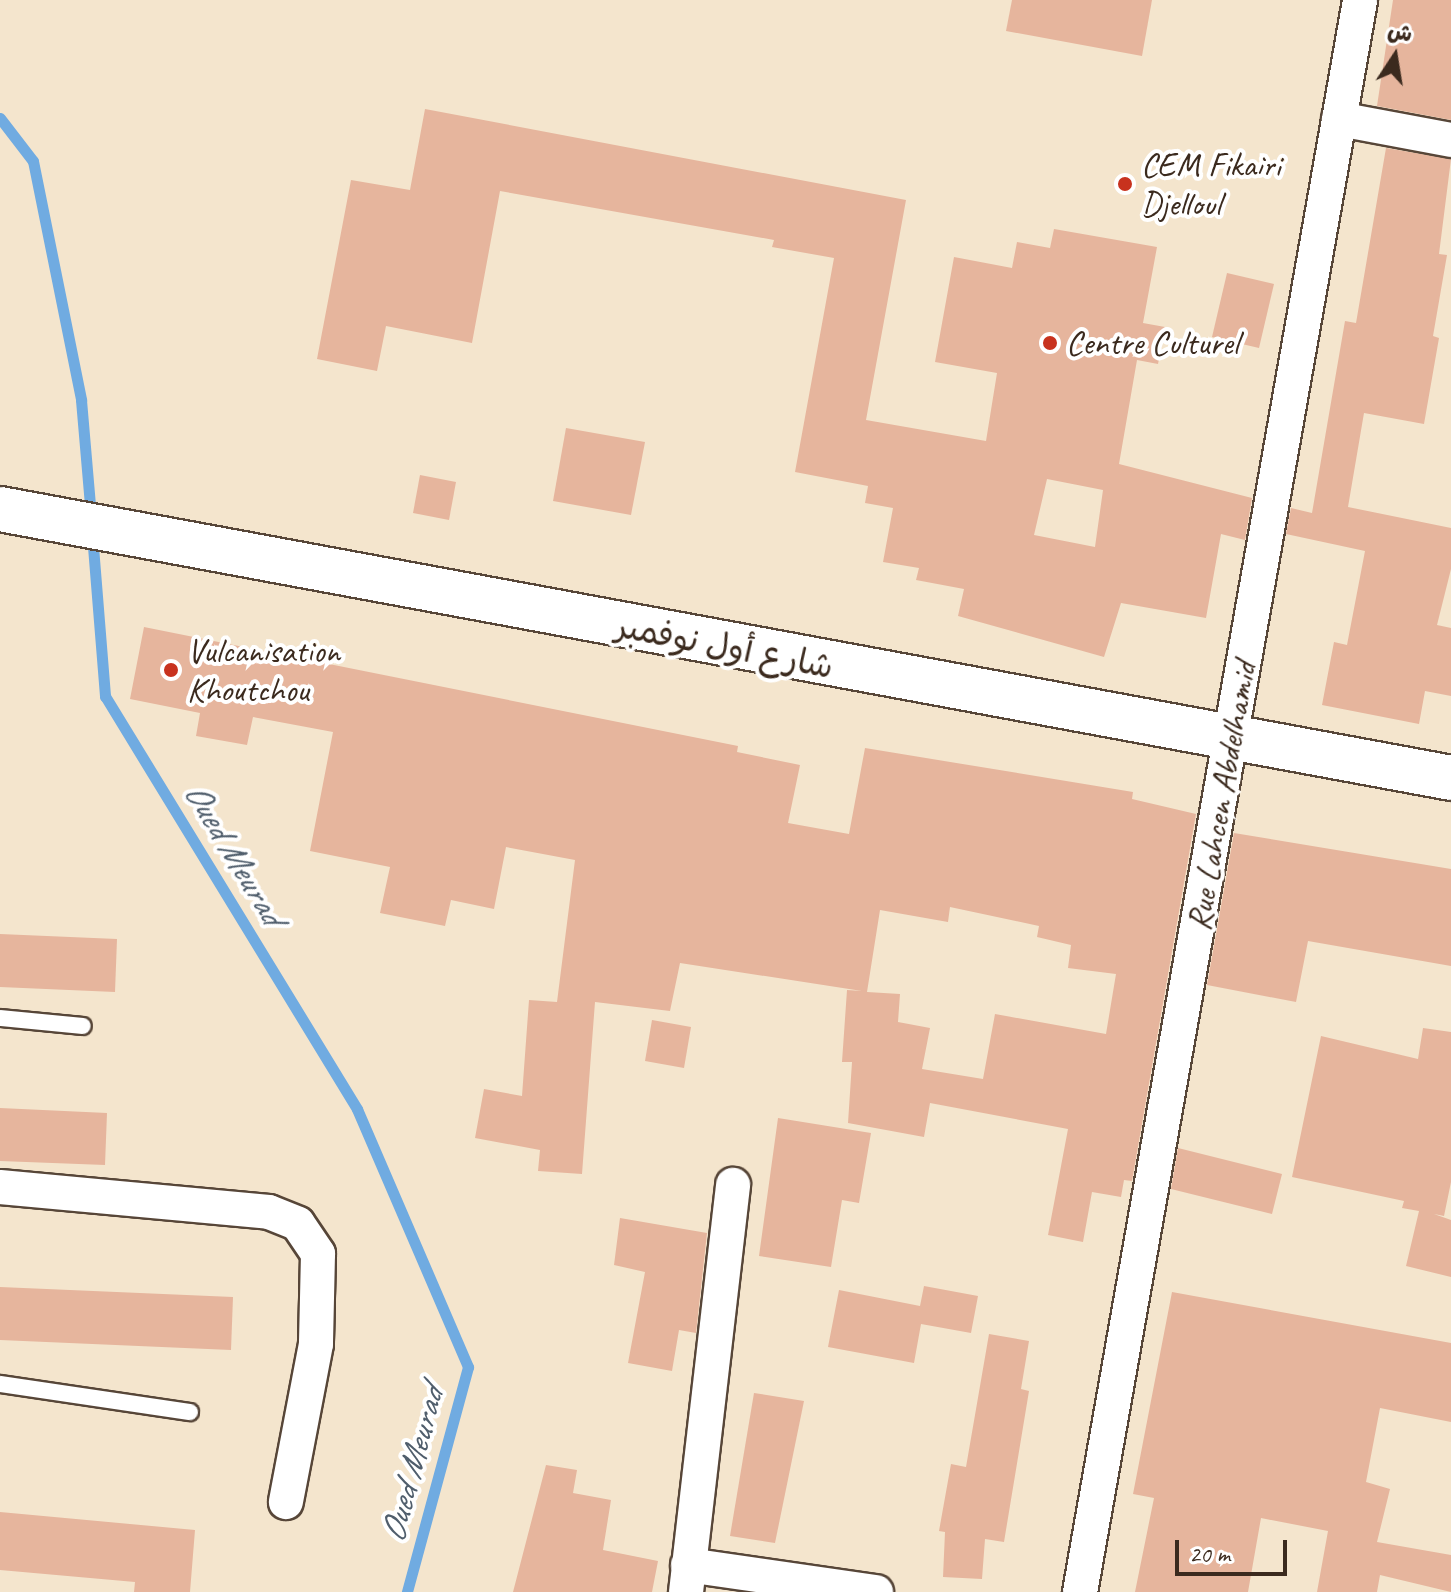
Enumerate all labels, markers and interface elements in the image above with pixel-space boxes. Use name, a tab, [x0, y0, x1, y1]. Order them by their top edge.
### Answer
north arrow	[1355, 16, 1435, 96]
text: ش	[1385, 16, 1415, 49]
place label: CEM Fikairi Djelloul	[1141, 144, 1281, 224]
marker: CEM Fikairi Djelloul	[1116, 175, 1134, 193]
place label: Centre Culturel	[1066, 323, 1238, 363]
marker: Centre Culturel	[1041, 334, 1059, 352]
street label: شارع أول نوفمبر	[613, 605, 837, 687]
place label: Vulcanisation Khoutchou	[187, 630, 340, 710]
street label: Rue Lahcen Abdelhamid	[1177, 658, 1265, 934]
marker: Vulcanisation Khoutchou	[162, 661, 180, 679]
water label: Oued Meurad	[175, 774, 293, 932]
water label: Oued Meurad	[371, 1383, 453, 1547]
scale bar	[1179, 1524, 1291, 1574]
text: 20 m	[1189, 1539, 1230, 1569]

